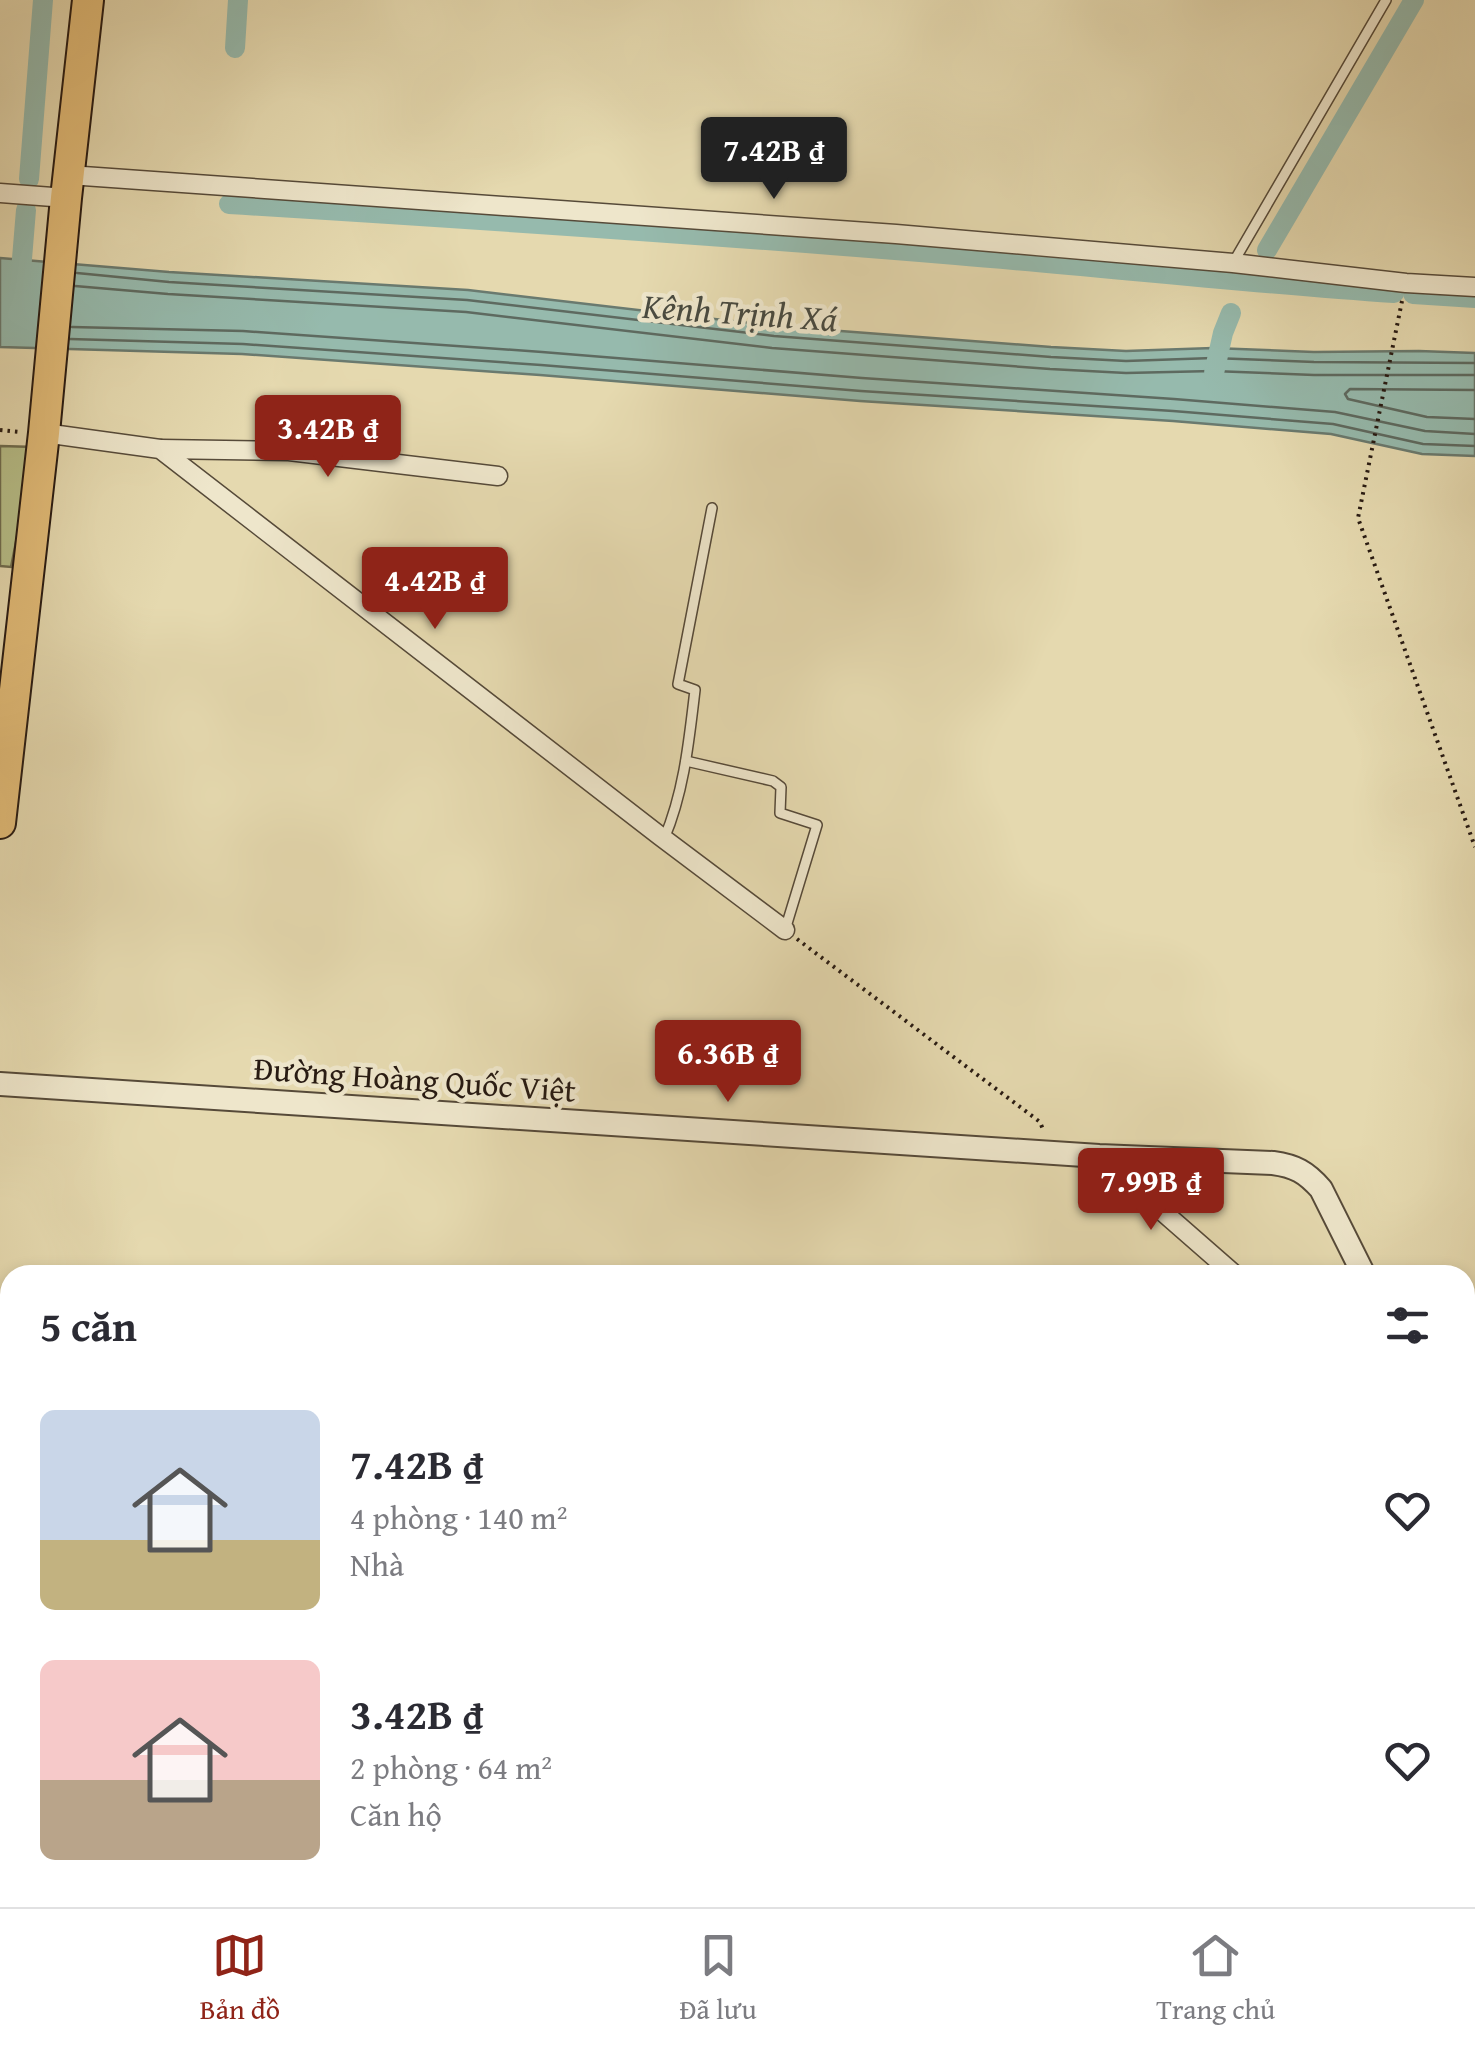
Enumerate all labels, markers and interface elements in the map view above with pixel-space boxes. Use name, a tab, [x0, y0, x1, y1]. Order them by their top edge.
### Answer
pin: 7.42B ₫	[682, 117, 866, 202]
text: 7.42B ₫	[723, 126, 825, 173]
water label: Kênh Trịnh Xá	[640, 280, 839, 344]
pin: 3.42B ₫	[236, 395, 420, 480]
text: 3.42B ₫	[277, 404, 379, 451]
pin: 4.42B ₫	[343, 547, 527, 632]
text: 4.42B ₫	[384, 556, 486, 603]
pin: 6.36B ₫	[636, 1020, 820, 1105]
text: 6.36B ₫	[677, 1029, 779, 1076]
street label: Đường Hoàng Quốc Việt	[252, 1044, 578, 1114]
pin: 7.99B ₫	[1059, 1148, 1243, 1233]
text: 7.99B ₫	[1100, 1157, 1202, 1204]
text: 5 căn	[40, 1295, 137, 1356]
icon: filters	[1380, 1298, 1435, 1353]
text: 7.42B ₫	[350, 1433, 484, 1494]
icon: home	[120, 1450, 240, 1570]
icon: heart	[1380, 1483, 1435, 1538]
text: 4 phòng · 140 m²	[350, 1494, 568, 1541]
text: Nhà	[350, 1541, 404, 1588]
text: 3.42B ₫	[350, 1683, 484, 1744]
icon: home	[120, 1700, 240, 1820]
icon: heart	[1380, 1733, 1435, 1788]
text: 2 phòng · 64 m²	[350, 1744, 552, 1791]
text: Căn hộ	[350, 1791, 442, 1838]
tab: Bản đồ	[200, 1928, 280, 2029]
tab: Đã lưu	[680, 1928, 757, 2029]
tab: Trang chủ	[1156, 1928, 1275, 2029]

